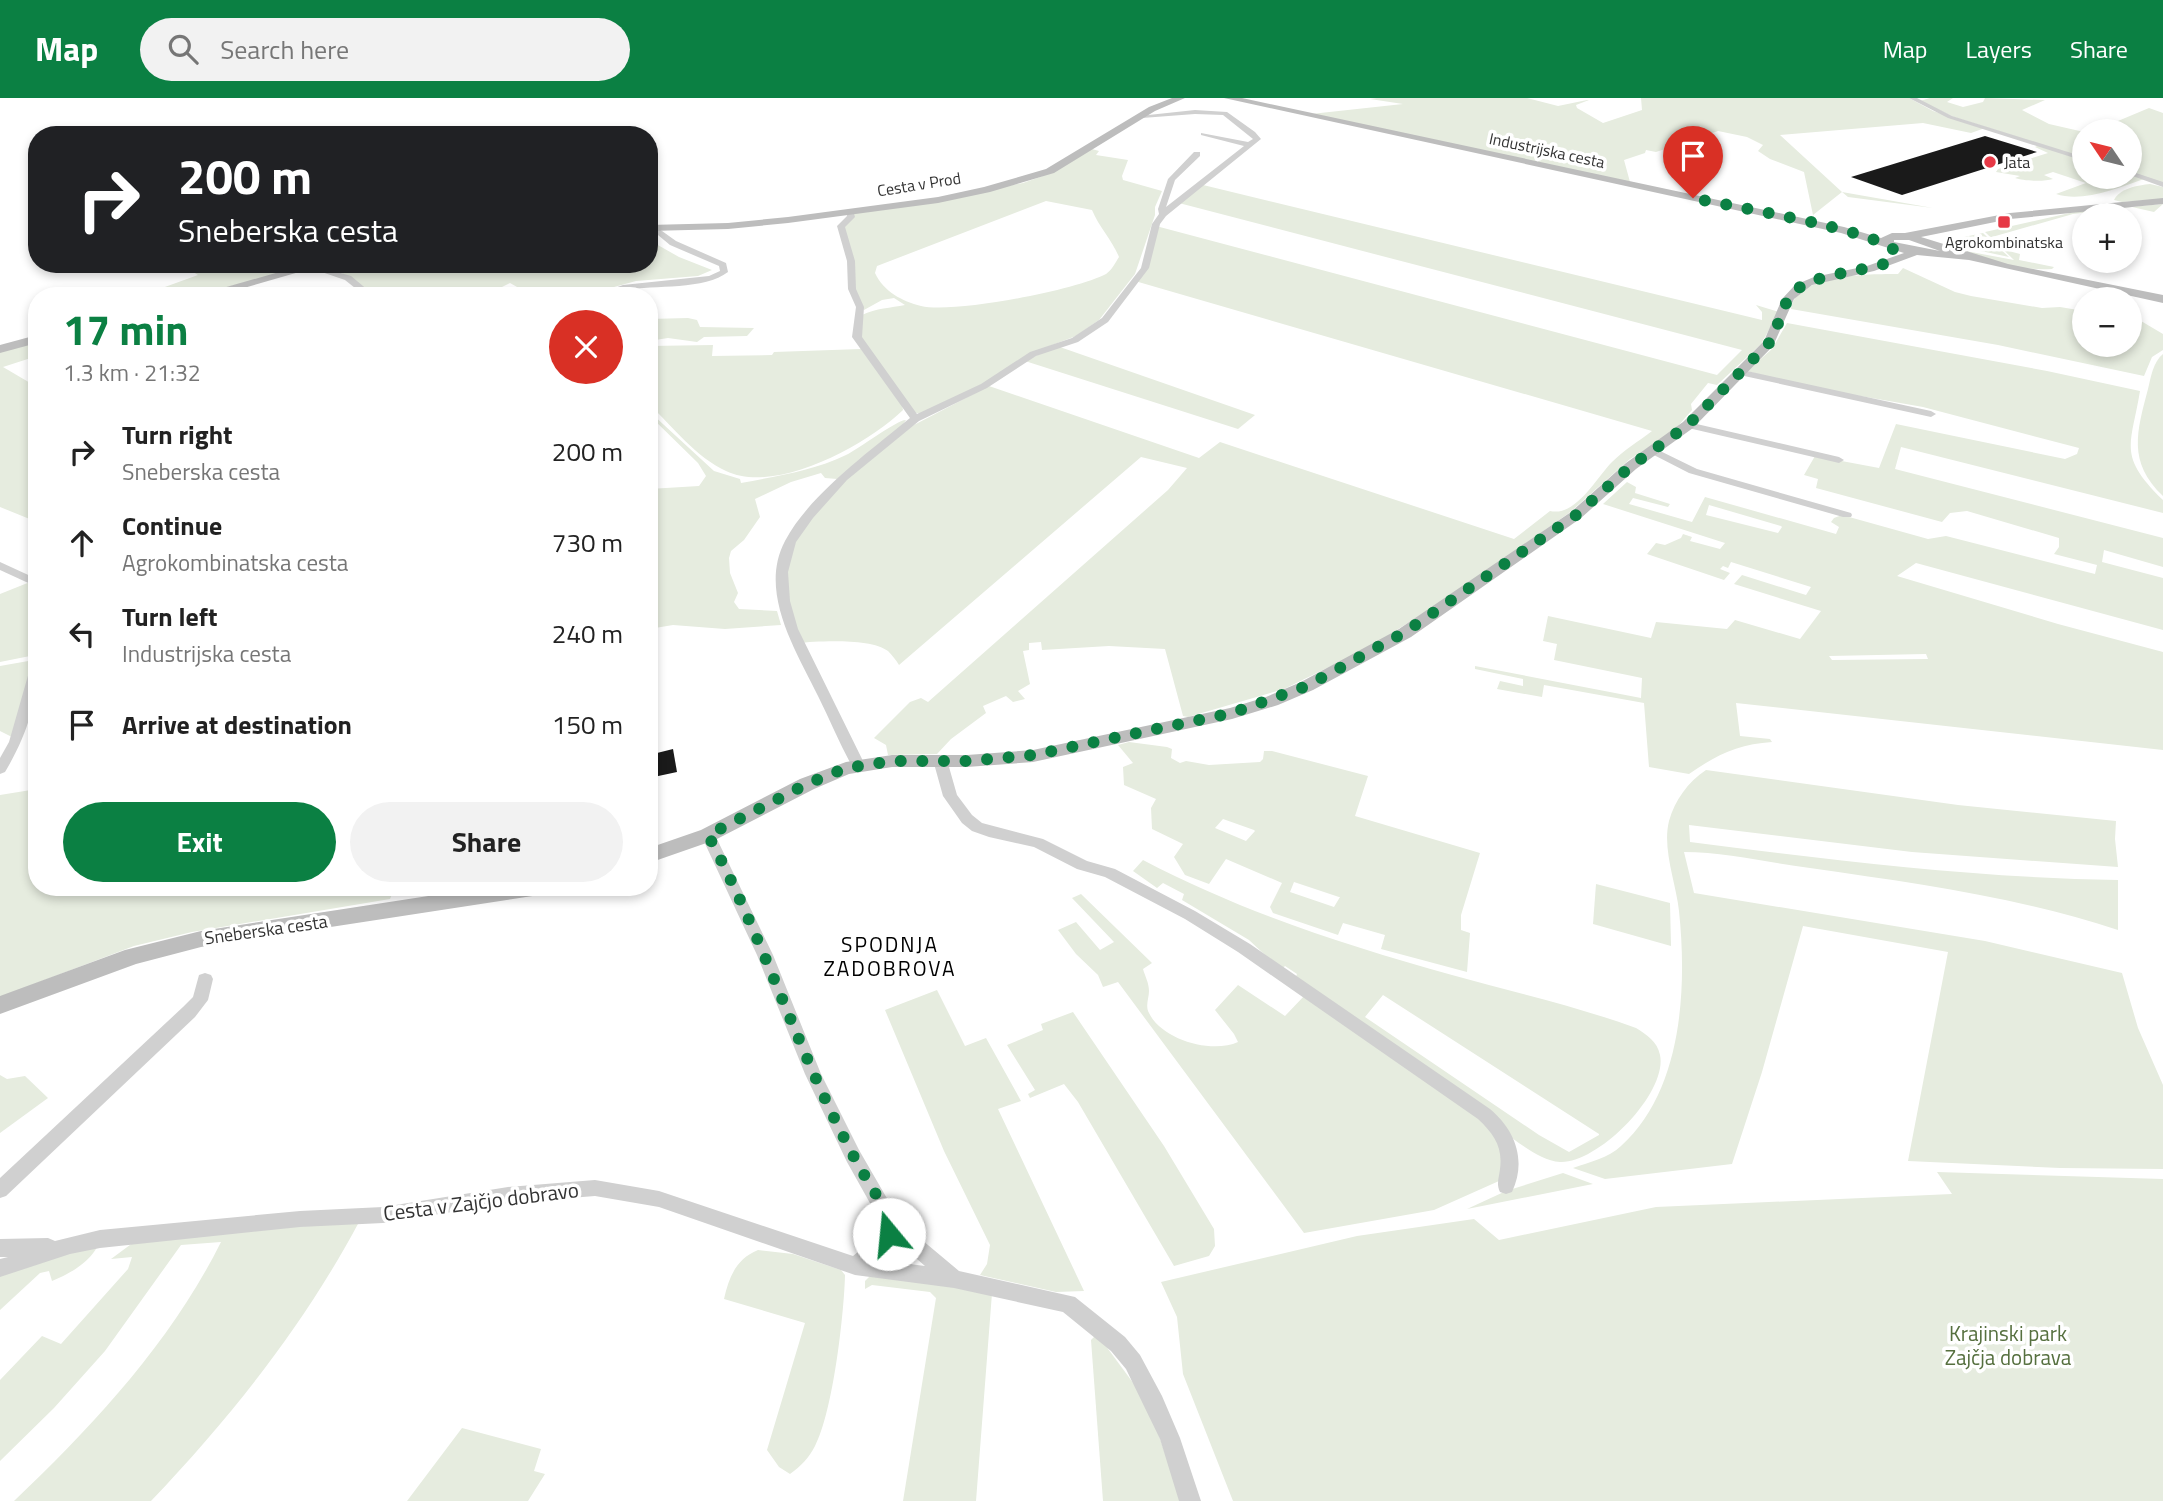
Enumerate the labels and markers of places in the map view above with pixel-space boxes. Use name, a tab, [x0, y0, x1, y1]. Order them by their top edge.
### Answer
pin	[1663, 126, 1723, 198]
place label: Jata	[2004, 150, 2030, 174]
marker: Jata	[1982, 154, 1998, 170]
marker: Agrokombinatska	[1996, 214, 2012, 230]
place label: Agrokombinatska	[1945, 230, 2063, 254]

